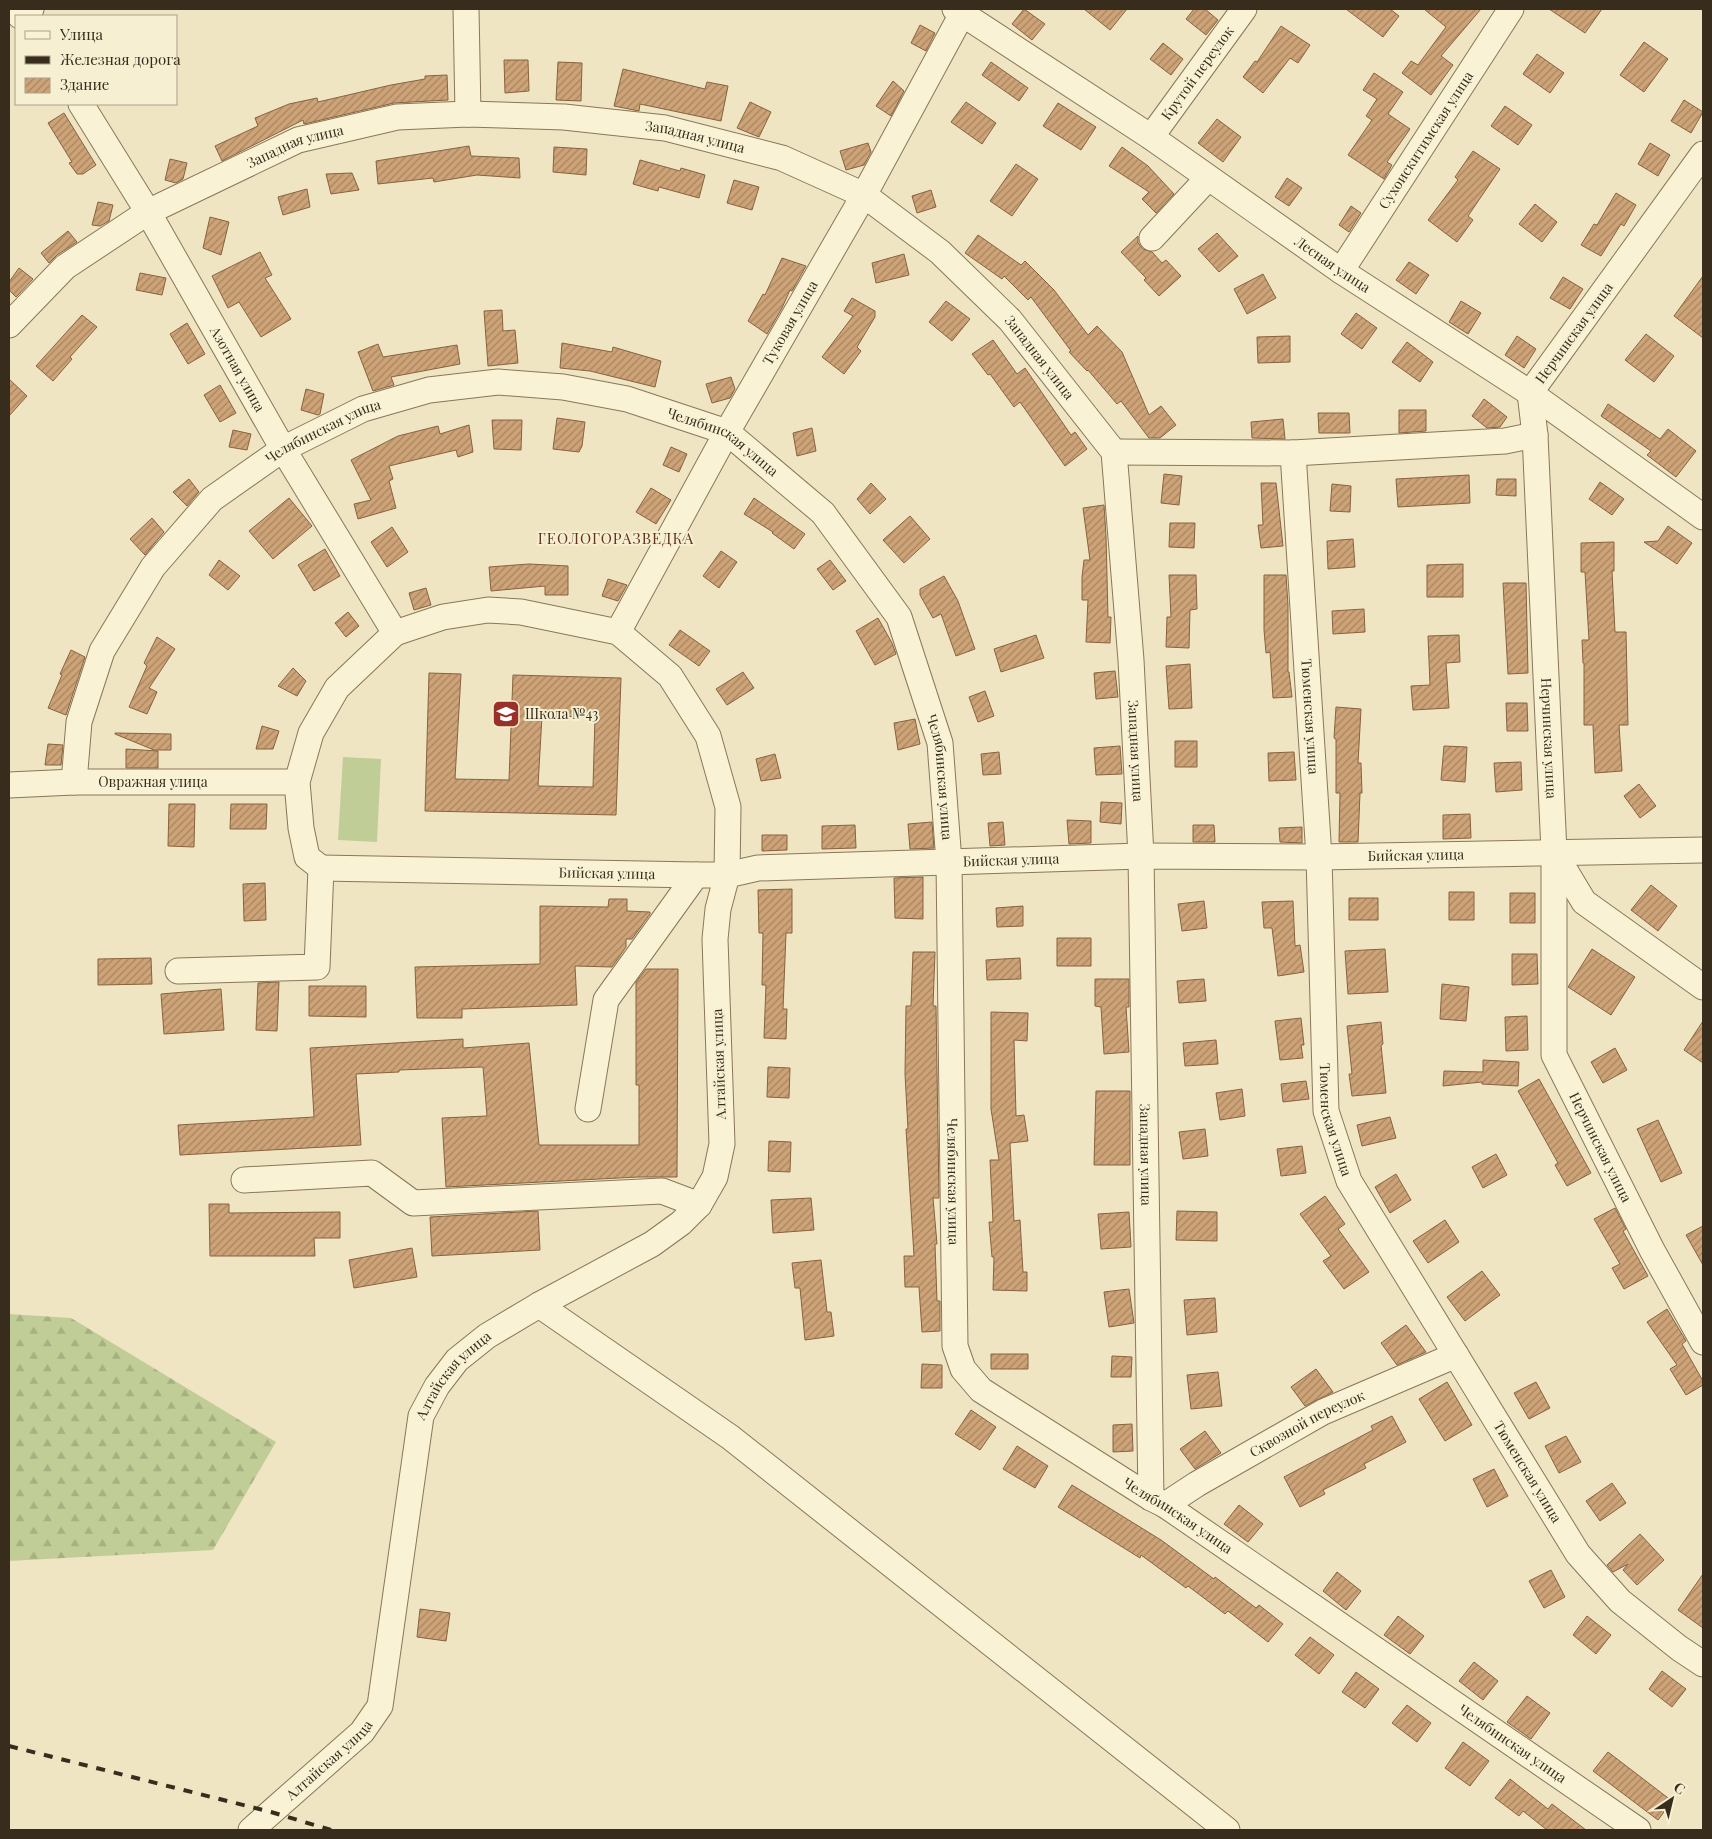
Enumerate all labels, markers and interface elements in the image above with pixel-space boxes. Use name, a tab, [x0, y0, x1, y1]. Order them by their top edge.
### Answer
legend	[15, 15, 178, 105]
street label: Крутой переулок	[1156, 22, 1238, 124]
text: Улица	[59, 24, 103, 44]
text: Железная дорога	[60, 49, 181, 69]
street label: Сухоискитимская улица	[1374, 67, 1477, 213]
text: Здание	[60, 74, 109, 94]
street label: Западная улица	[644, 116, 747, 157]
street label: Западная улица	[244, 120, 345, 172]
street label: Лесная улица	[1290, 231, 1374, 297]
street label: Туковая улица	[758, 277, 822, 368]
street label: Нерчинская улица	[1530, 278, 1617, 387]
street label: Западная улица	[1001, 311, 1079, 403]
street label: Азотная улица	[206, 322, 270, 415]
street label: Челябинская улица	[261, 394, 383, 468]
street label: Челябинская улица	[665, 403, 783, 480]
district label: ГЕОЛОГОРАЗВЕДКА	[538, 528, 694, 548]
street label: Тюменская улица	[1297, 658, 1324, 775]
street label: Нерчинская улица	[1537, 677, 1562, 799]
school or university icon: Школа №43	[491, 699, 521, 729]
street label: Западная улица	[1124, 699, 1148, 802]
place label: Школа №43	[525, 704, 598, 723]
street label: Челябинская улица	[922, 712, 957, 841]
street label: Овражная улица	[98, 772, 208, 791]
street label: Бийская улица	[1367, 844, 1464, 865]
street label: Бийская улица	[962, 849, 1060, 871]
street label: Бийская улица	[559, 862, 655, 883]
street label: Алтайская улица	[707, 1008, 730, 1121]
street label: Тюменская улица	[1316, 1063, 1357, 1178]
street label: Нерчинская улица	[1565, 1089, 1636, 1205]
street label: Западная улица	[1136, 1104, 1156, 1206]
street label: Челябинская улица	[943, 1118, 964, 1245]
street label: Алтайская улица	[410, 1327, 495, 1424]
street label: Сквозной переулок	[1246, 1385, 1367, 1461]
street label: Тюменская улица	[1490, 1417, 1566, 1526]
street label: Челябинская улица	[1120, 1473, 1237, 1558]
street label: Челябинская улица	[1455, 1699, 1570, 1787]
street label: Алтайская улица	[281, 1716, 376, 1805]
north arrow	[1647, 1774, 1697, 1824]
text: С	[1670, 1777, 1689, 1799]

